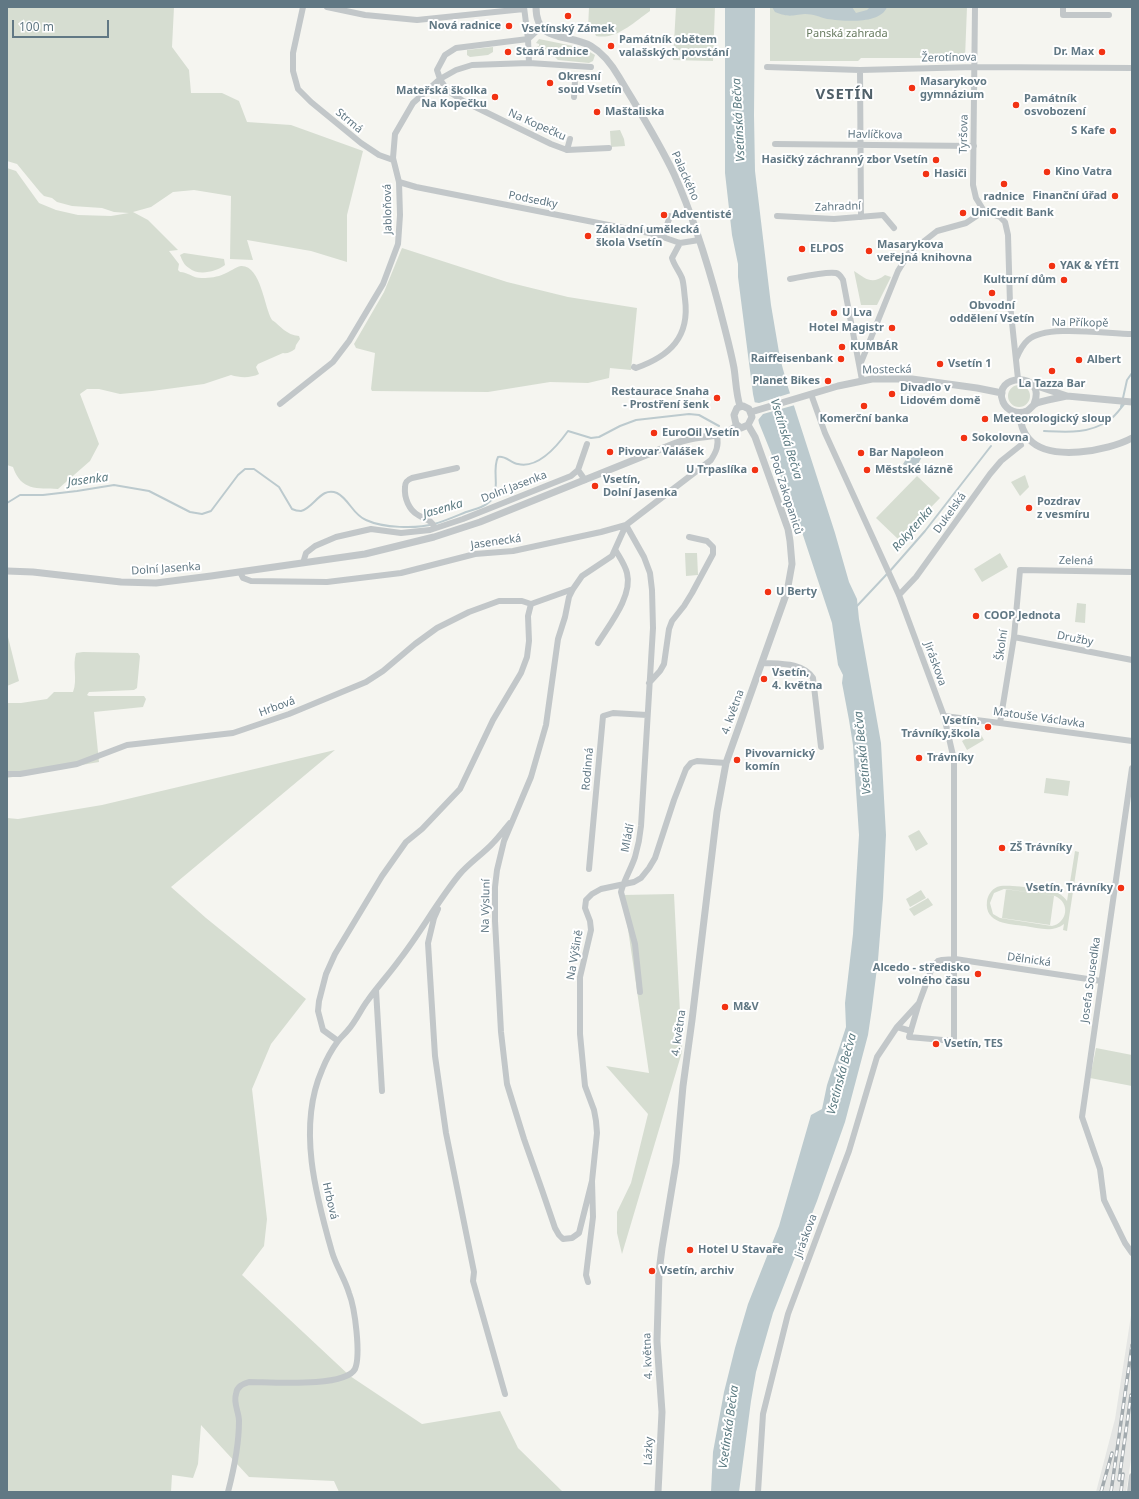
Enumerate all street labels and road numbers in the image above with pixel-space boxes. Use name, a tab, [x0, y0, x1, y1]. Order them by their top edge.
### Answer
street label: Žerotínova	[921, 51, 977, 65]
street label: Strmá	[333, 106, 365, 136]
street label: Na Kopečku	[506, 106, 568, 144]
street label: Tyršova	[957, 114, 971, 154]
street label: Havlíčkova	[847, 128, 903, 142]
street label: Palackého	[668, 149, 702, 203]
street label: Jabloňová	[381, 184, 395, 234]
street label: Podsedky	[507, 189, 559, 211]
street label: Zahradní	[815, 200, 861, 214]
street label: Na Příkopě	[1051, 316, 1109, 330]
street label: Mostecká	[862, 363, 912, 377]
street label: Pod Zakopaniců	[767, 454, 805, 536]
street label: Dolní Jasenka	[479, 468, 549, 506]
street label: Dukelská	[931, 490, 969, 536]
street label: Jasenecká	[470, 532, 522, 552]
street label: Zelená	[1059, 554, 1093, 568]
street label: Dolní Jasenka	[131, 560, 201, 578]
street label: Školní	[993, 629, 1011, 661]
street label: Družby	[1056, 629, 1094, 649]
street label: Jiráskova	[921, 640, 949, 688]
street label: 4. května	[719, 688, 747, 736]
street label: Hrbová	[257, 694, 297, 720]
street label: Matouše Václavka	[992, 705, 1086, 731]
street label: Rodinná	[580, 747, 596, 791]
street label: Mládí	[619, 823, 637, 853]
street label: Na Výsluní	[479, 879, 493, 933]
street label: Na Výšině	[564, 929, 586, 981]
street label: Josefa Sousedíka	[1078, 936, 1104, 1024]
street label: Dělnická	[1006, 950, 1052, 970]
street label: 4. května	[669, 1009, 689, 1057]
street label: Hrbová	[319, 1181, 341, 1221]
street label: Jiráskova	[792, 1212, 820, 1260]
street label: 4. května	[641, 1332, 655, 1380]
street label: Lázky	[642, 1436, 656, 1466]

